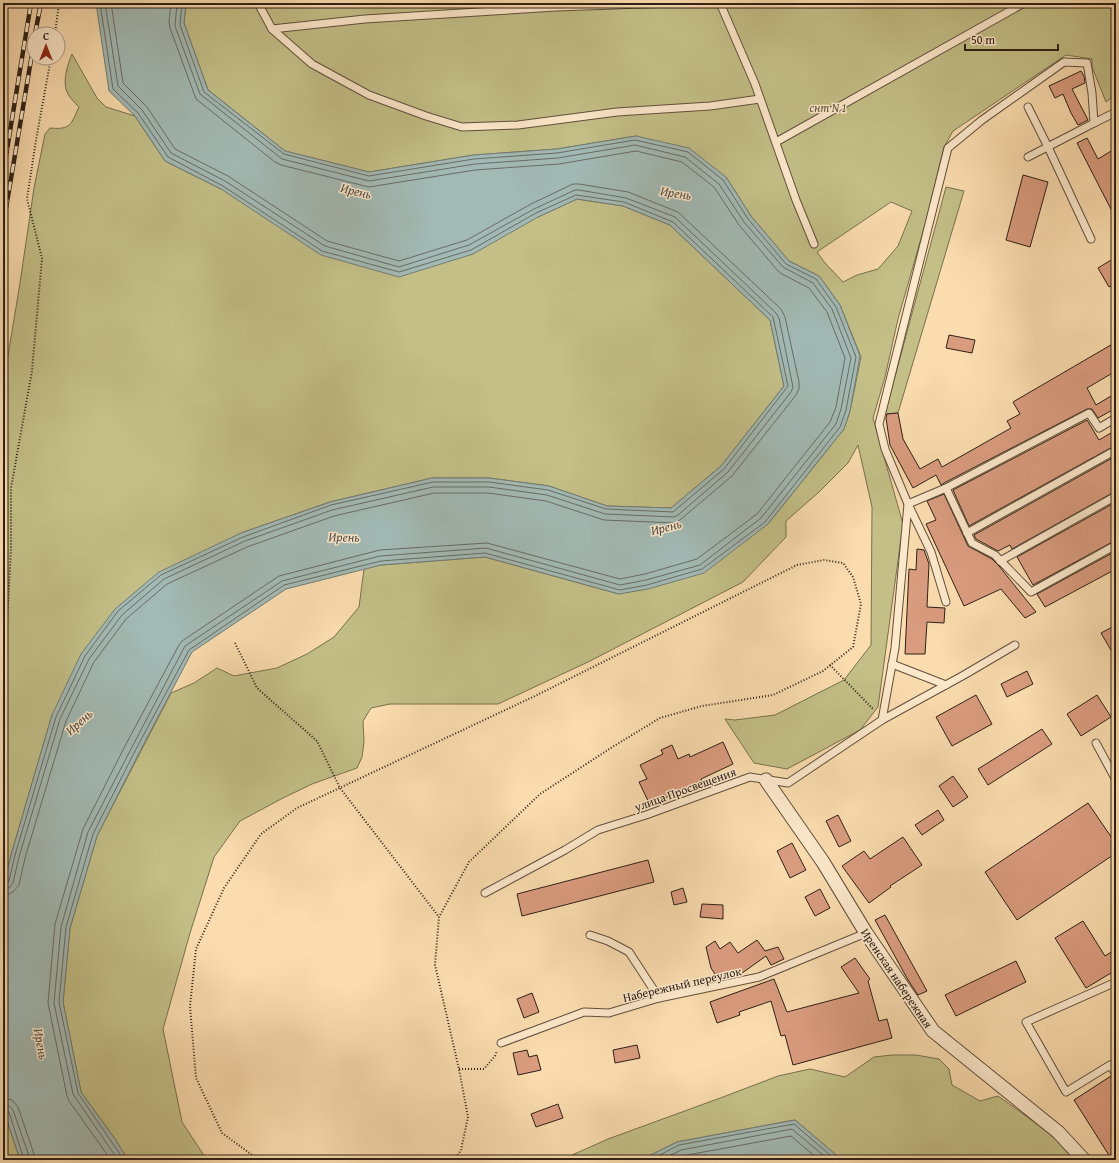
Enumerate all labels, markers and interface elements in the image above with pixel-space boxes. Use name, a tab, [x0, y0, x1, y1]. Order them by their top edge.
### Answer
north arrow	[26, 26, 66, 66]
scale bar	[965, 26, 1058, 52]
text: С	[43, 28, 49, 44]
text: 50 m	[971, 31, 995, 48]
park label: снт N 1	[810, 99, 846, 116]
water label: Ирень	[339, 178, 373, 204]
water label: Ирень	[659, 181, 693, 205]
water label: Ирень	[648, 514, 684, 540]
water label: Ирень	[328, 527, 360, 547]
water label: Ирень	[61, 704, 97, 740]
street label: улица Просвещения	[631, 763, 738, 816]
street label: Иренская набережная	[857, 925, 937, 1031]
street label: Набережный переулок	[621, 962, 744, 1006]
water label: Ирень	[29, 1027, 53, 1061]

